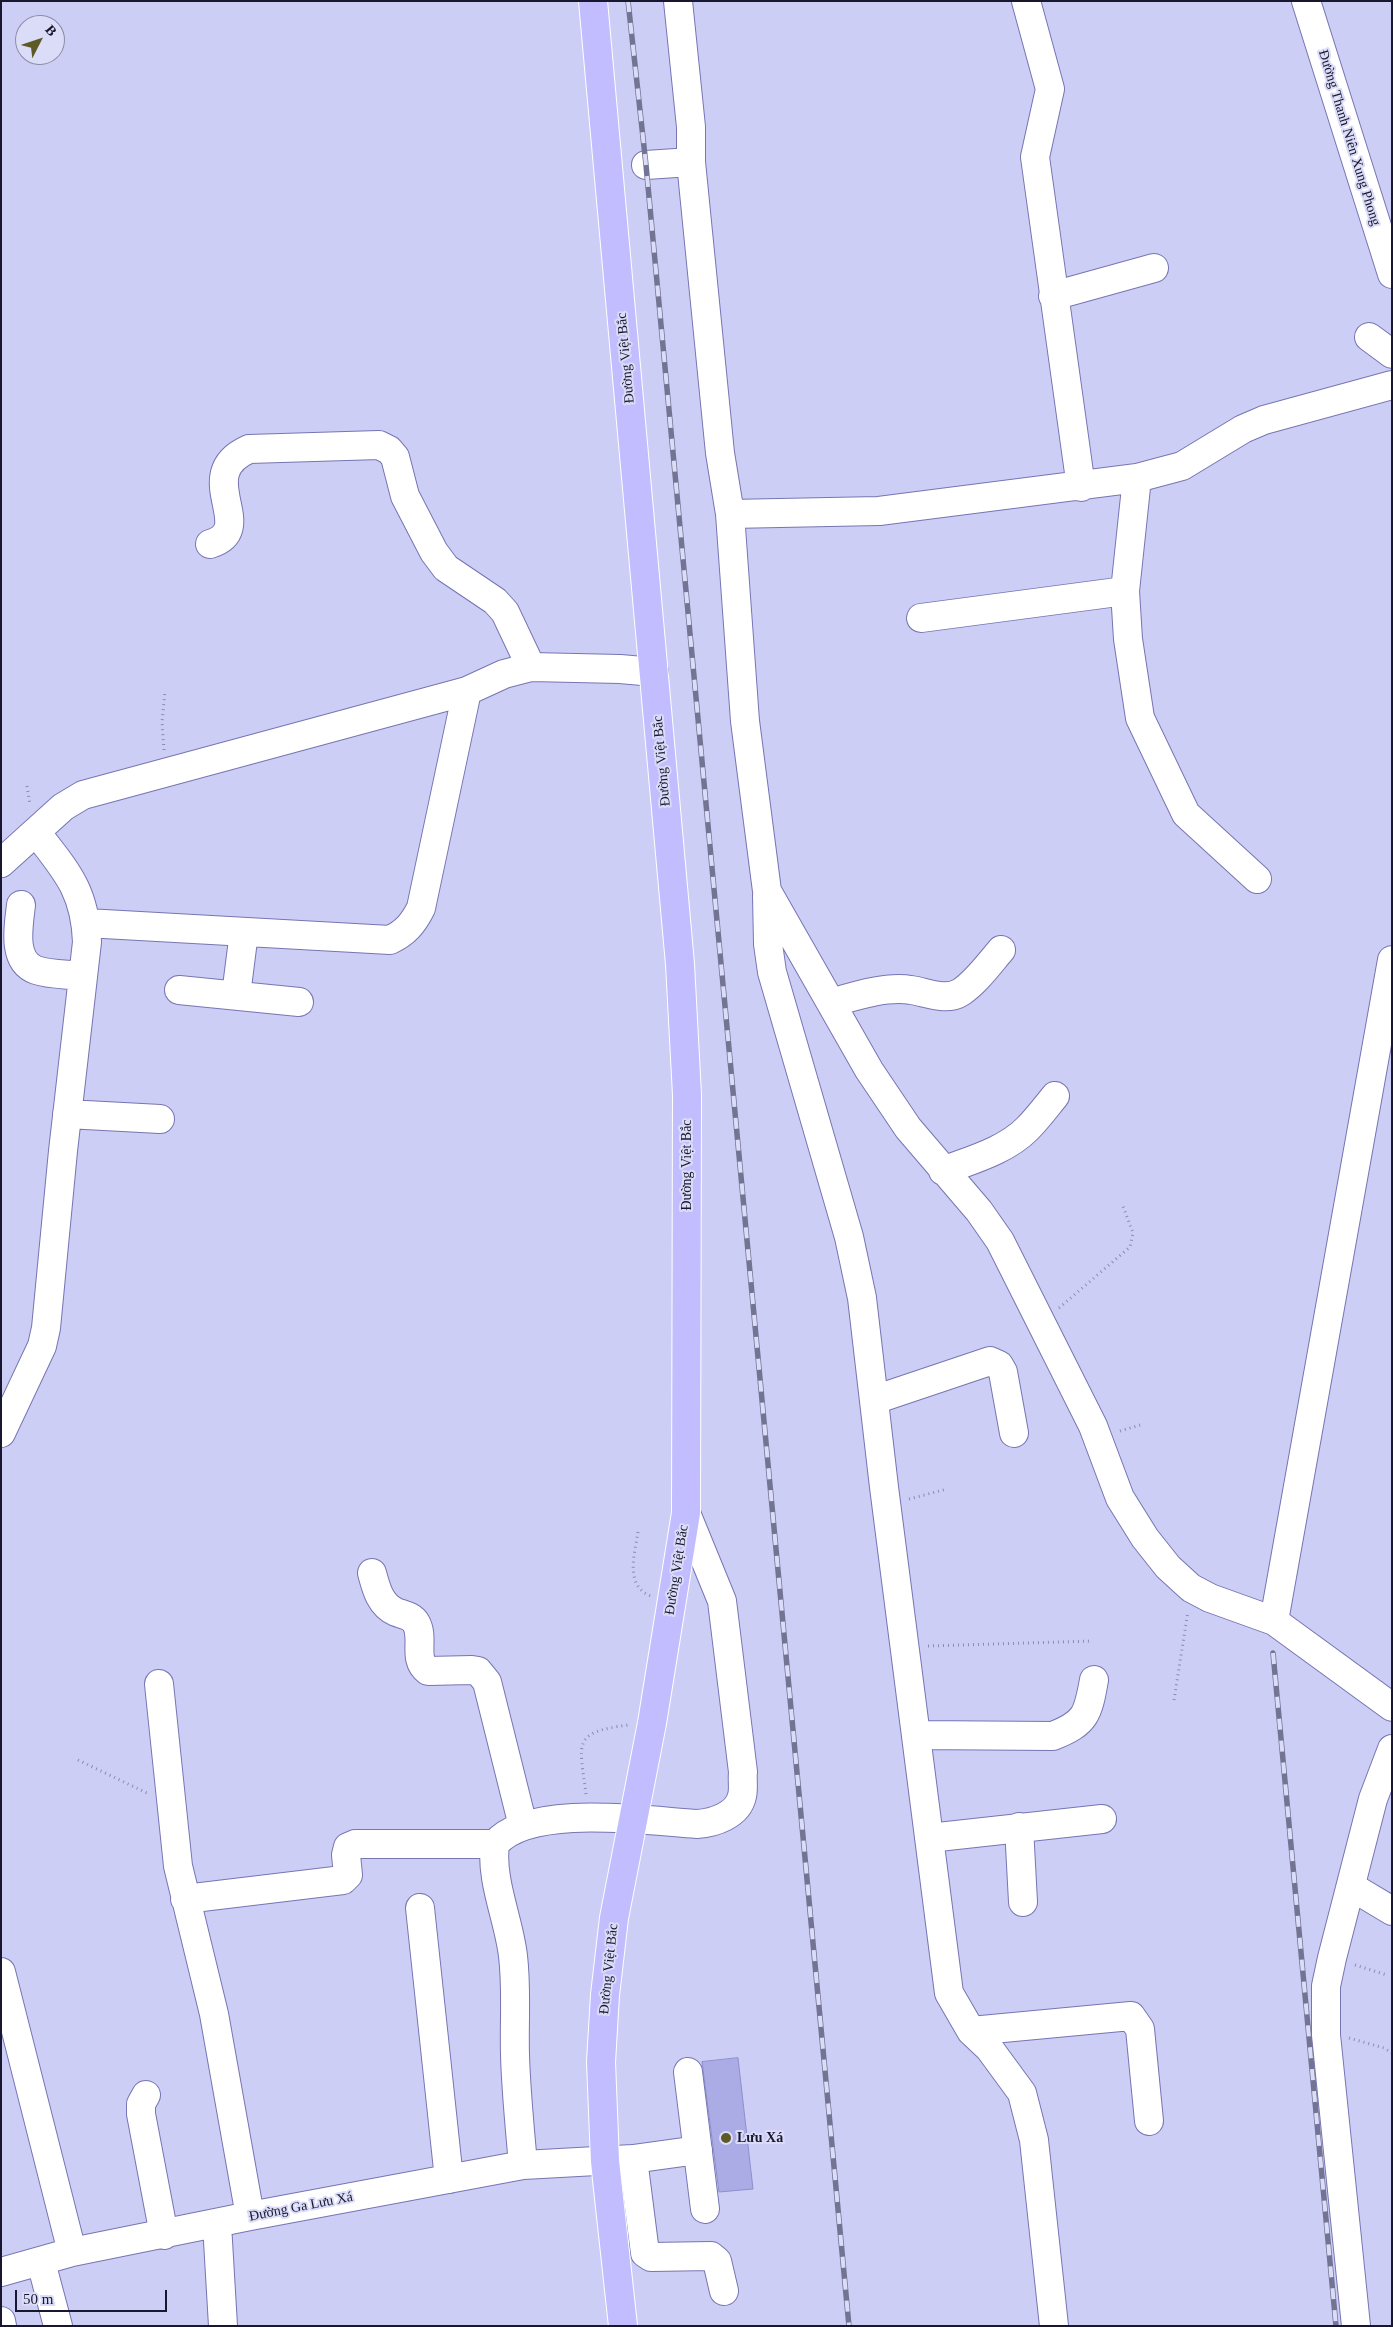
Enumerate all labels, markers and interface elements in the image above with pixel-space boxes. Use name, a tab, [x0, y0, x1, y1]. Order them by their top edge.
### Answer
north arrow	[15, 15, 65, 65]
text: B	[42, 22, 60, 39]
street label: Đường Thanh Niên Xung Phong	[1314, 48, 1384, 228]
street label: Đường Việt Bắc	[614, 312, 638, 404]
street label: Đường Việt Bắc	[650, 715, 674, 807]
street label: Đường Việt Bắc	[679, 1119, 695, 1211]
street label: Đường Việt Bắc	[662, 1524, 692, 1616]
street label: Đường Việt Bắc	[596, 1923, 622, 2015]
place label: Lưu Xá	[737, 2130, 783, 2146]
marker: Lưu Xá	[719, 2131, 733, 2145]
street label: Đường Ga Lưu Xá	[248, 2189, 354, 2225]
scale bar	[18, 2280, 170, 2312]
text: 50 m	[23, 2291, 53, 2307]

